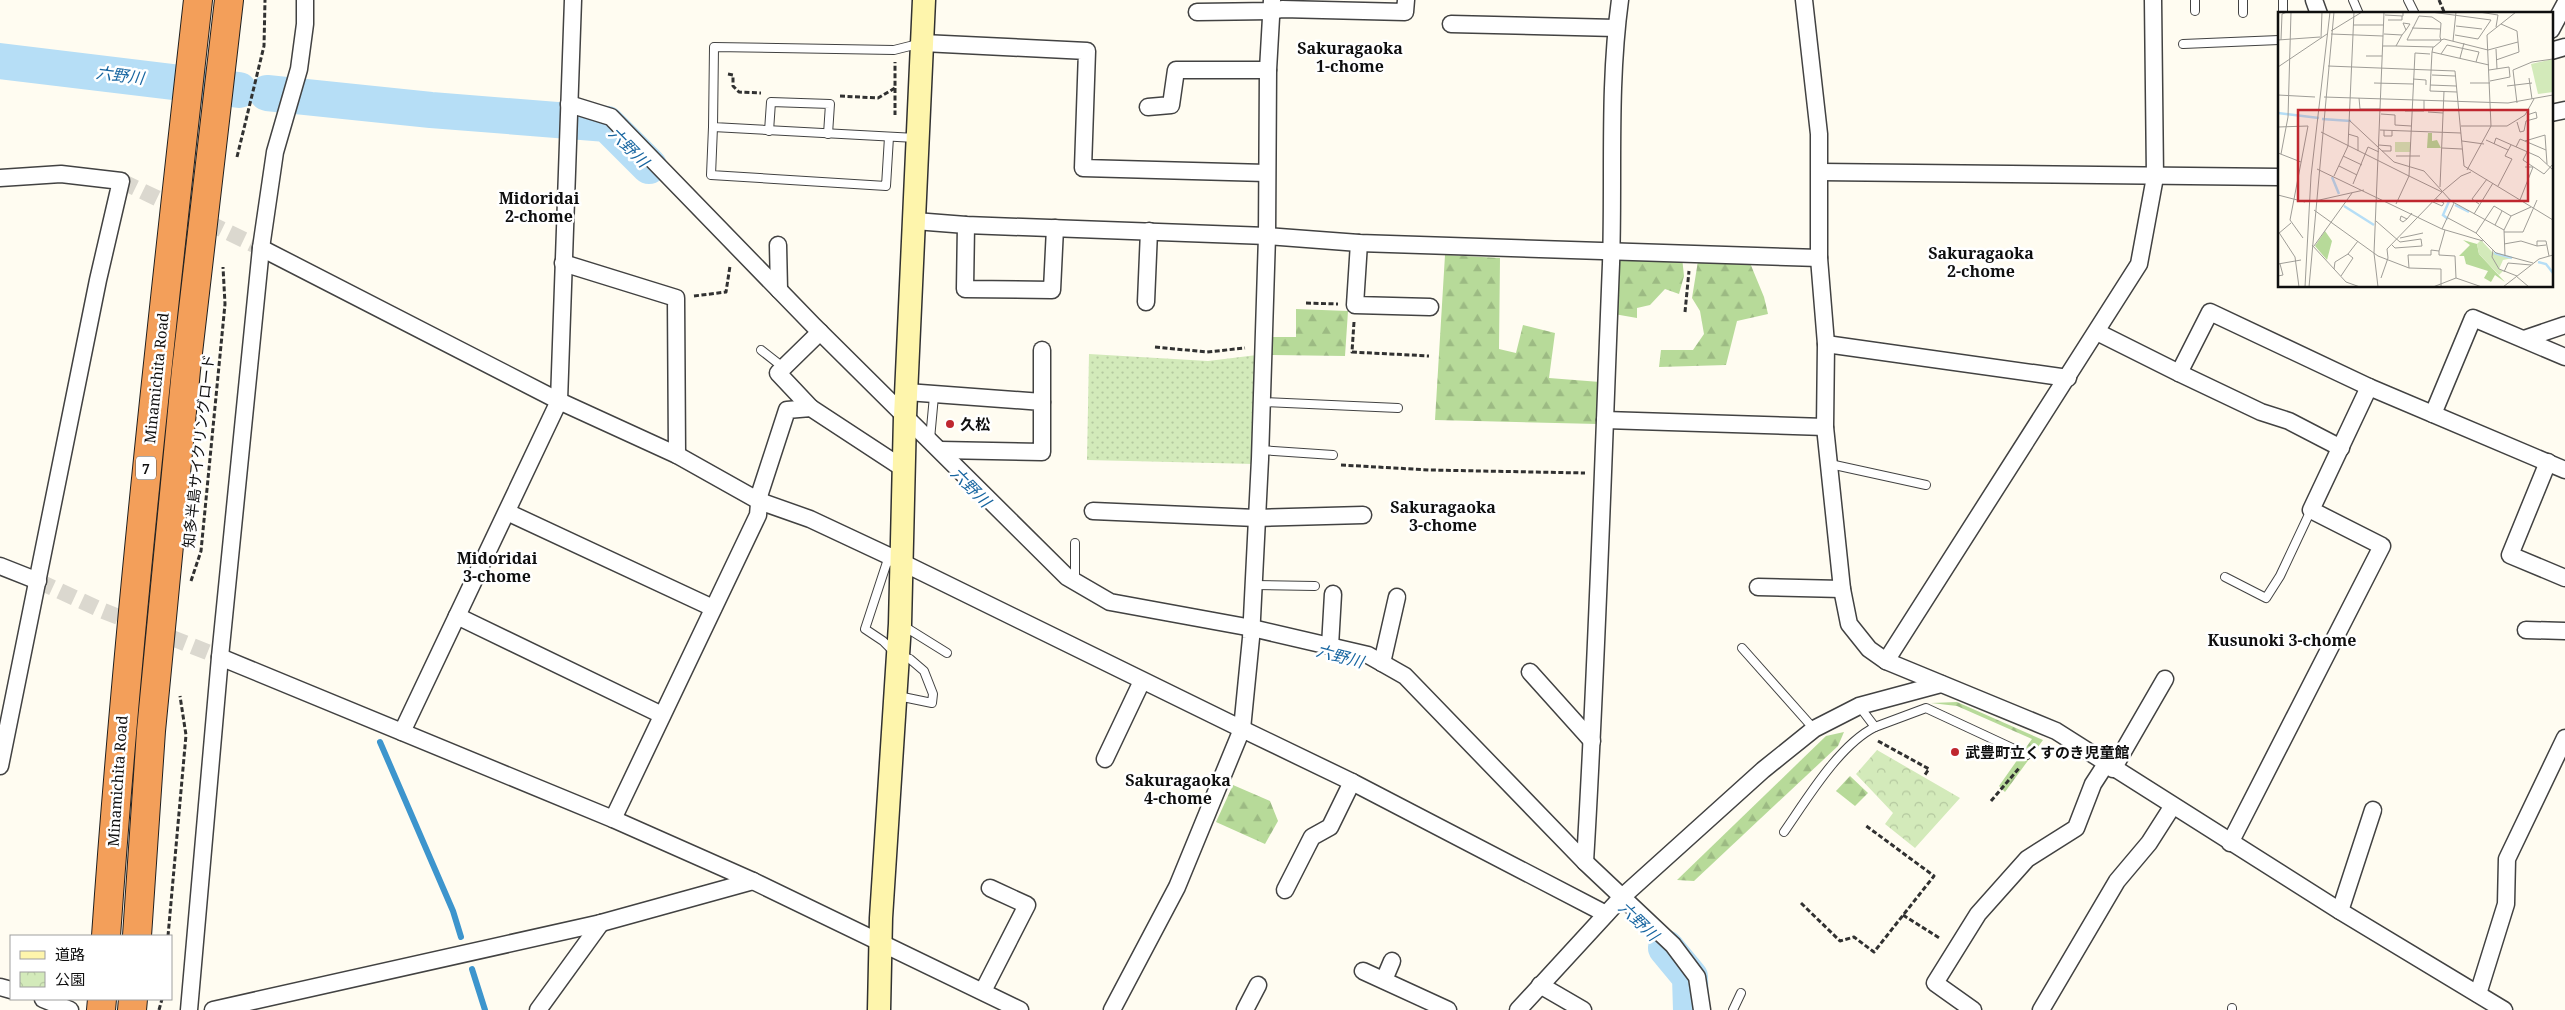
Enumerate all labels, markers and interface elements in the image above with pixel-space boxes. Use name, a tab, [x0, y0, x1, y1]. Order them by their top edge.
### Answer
inset map	[2278, 12, 2552, 288]
district label: Sakuragaoka 1-chome	[1297, 37, 1403, 77]
water label: 六野川	[95, 61, 147, 89]
water label: 六野川	[604, 122, 655, 173]
district label: Midoridai 2-chome	[499, 187, 580, 227]
district label: Sakuragaoka 2-chome	[1928, 242, 2034, 282]
street label: Minamichita Road	[139, 312, 173, 444]
street label: 知多半島サイクリングロード	[178, 353, 218, 549]
place label: 久松	[960, 414, 990, 434]
marker: 久松	[944, 418, 956, 430]
road number: 7	[136, 456, 156, 479]
water label: 六野川	[946, 462, 997, 513]
district label: Sakuragaoka 3-chome	[1390, 496, 1496, 536]
district label: Midoridai 3-chome	[457, 547, 538, 587]
district label: Kusunoki 3-chome	[2208, 629, 2356, 651]
water label: 六野川	[1314, 639, 1368, 673]
street label: Minamichita Road	[102, 715, 132, 847]
place label: 武豊町立くすのき児童館	[1965, 742, 2130, 762]
marker: 武豊町立くすのき児童館	[1949, 746, 1961, 758]
district label: Sakuragaoka 4-chome	[1125, 769, 1231, 809]
water label: 六野川	[1614, 896, 1665, 947]
legend	[10, 935, 172, 1000]
text: 道路	[55, 944, 85, 964]
text: 公園	[55, 969, 85, 989]

